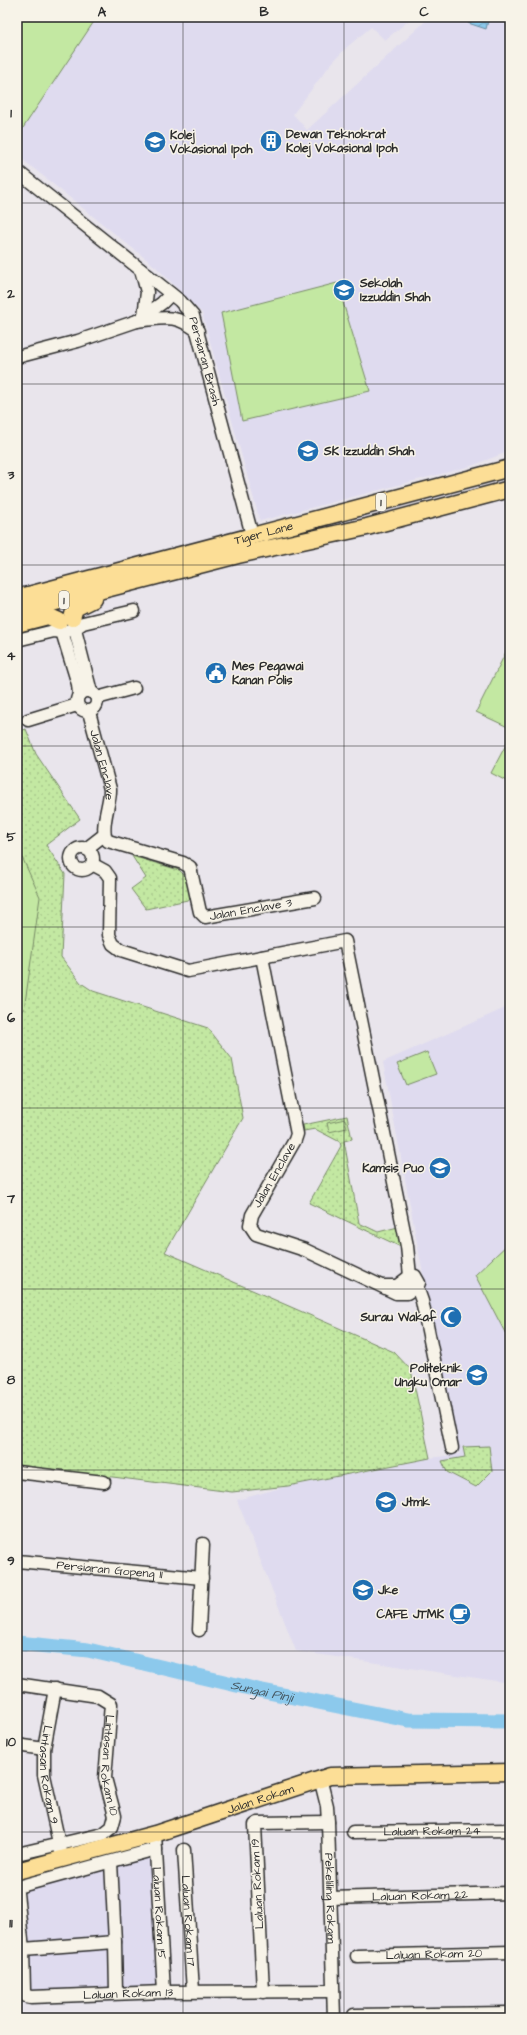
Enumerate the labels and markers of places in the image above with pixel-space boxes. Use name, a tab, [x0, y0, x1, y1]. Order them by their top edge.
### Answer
place label: Dewan Teknokrat Kolej Vokasional Ipoh	[286, 126, 399, 158]
place label: Kolej Vokasional Ipoh	[169, 127, 253, 159]
building icon: Dewan Teknokrat Kolej Vokasional Ipoh	[258, 128, 284, 154]
school or university icon: Kolej Vokasional Ipoh	[142, 129, 168, 155]
place label: Sekolah Izzuddin Shah	[359, 275, 431, 306]
school or university icon: Sekolah Izzuddin Shah	[331, 277, 357, 303]
school or university icon: SK Izzuddin Shah	[295, 438, 321, 464]
place label: SK Izzuddin Shah	[323, 443, 415, 460]
place label: Mes Pegawai Kanan Polis	[232, 658, 303, 689]
public building icon: Mes Pegawai Kanan Polis	[203, 660, 229, 686]
school or university icon: Kamsis Puo	[427, 1155, 453, 1181]
place label: Kamsis Puo	[362, 1160, 424, 1177]
mosque icon: Surau Wakaf	[438, 1304, 464, 1330]
place label: Surau Wakaf	[360, 1309, 437, 1326]
place label: Politeknik Ungku Omar	[394, 1360, 463, 1393]
school or university icon: Politeknik Ungku Omar	[464, 1362, 490, 1388]
school or university icon: Jtmk	[373, 1489, 399, 1515]
place label: Jtmk	[401, 1494, 431, 1511]
school or university icon: Jke	[350, 1577, 376, 1603]
place label: Jke	[377, 1582, 399, 1599]
cafe icon: CAFE JTMK	[447, 1601, 473, 1627]
place label: CAFE JTMK	[377, 1606, 445, 1623]

